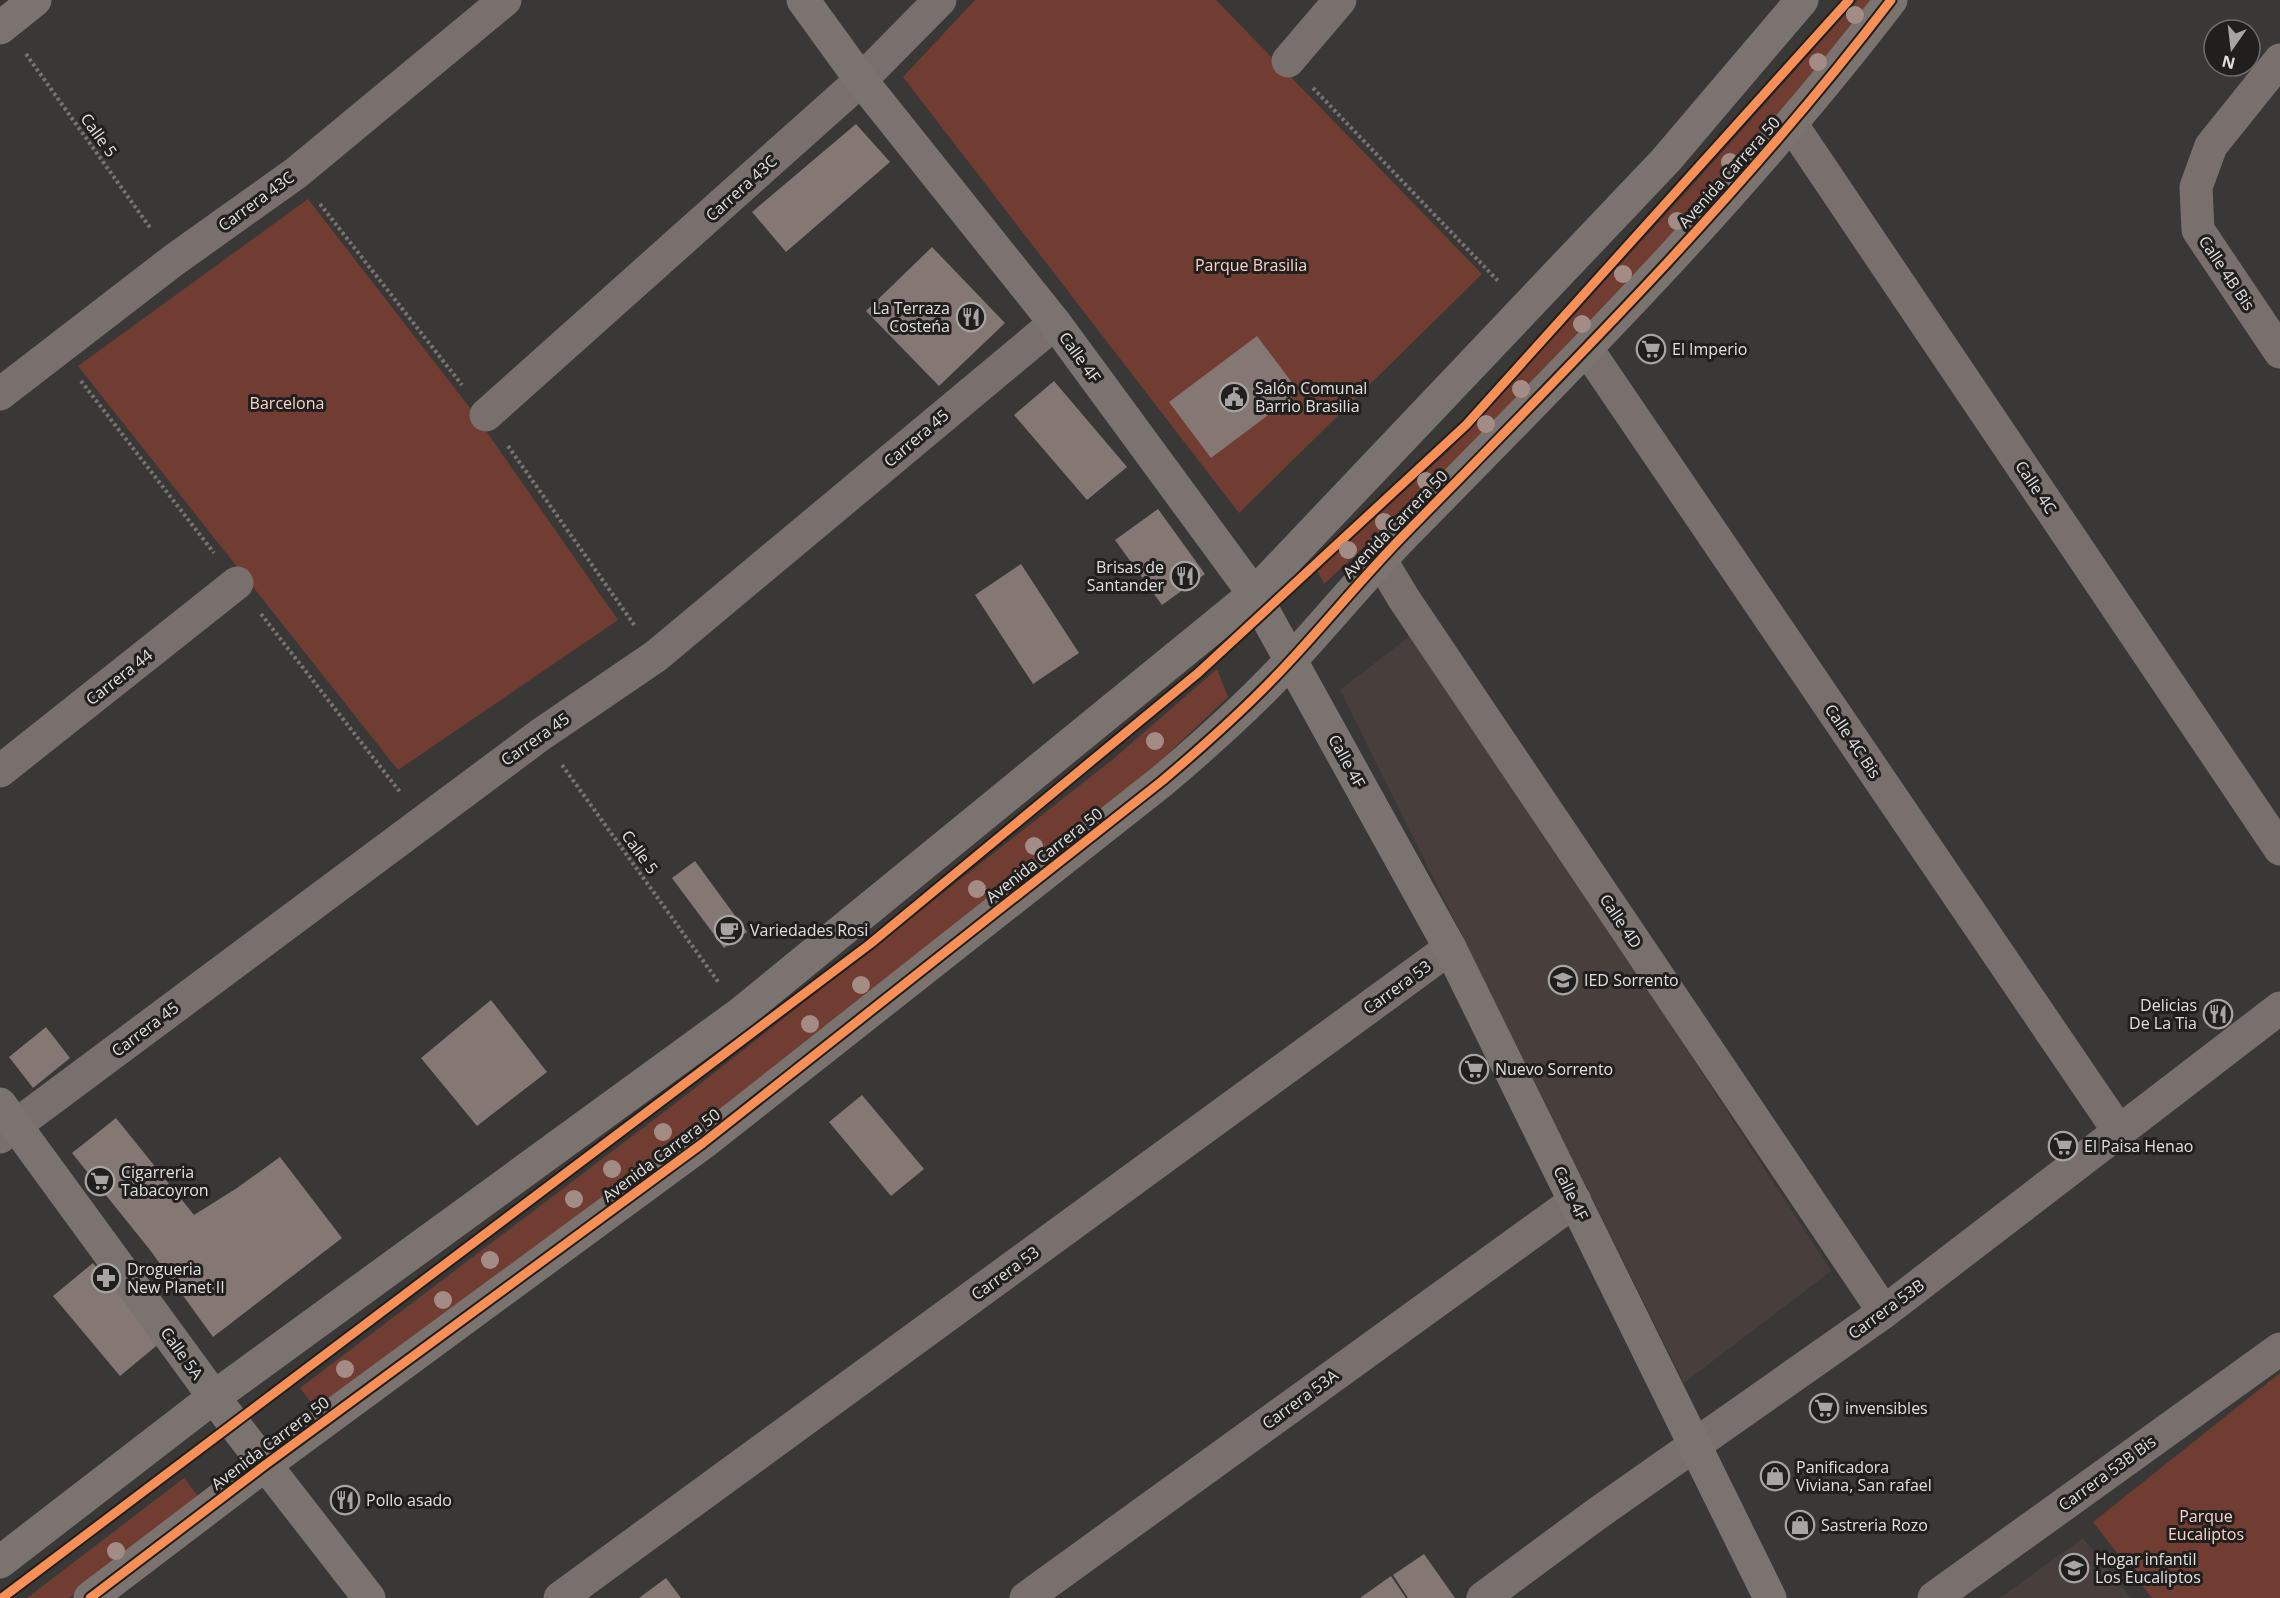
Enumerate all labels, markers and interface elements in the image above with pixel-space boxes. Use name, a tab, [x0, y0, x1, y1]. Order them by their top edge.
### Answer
north arrow	[2202, 18, 2262, 78]
text: N	[2219, 50, 2237, 75]
street label: Calle 5	[76, 109, 122, 161]
street label: Avenida Carrera 50	[1673, 112, 1785, 232]
street label: Carrera 43C	[701, 150, 781, 226]
street label: Carrera 43C	[214, 166, 298, 236]
street label: Calle 4B Bis	[2194, 231, 2260, 315]
park label: Parque Brasilia	[1195, 254, 1307, 276]
place label: La Terraza Costeńa	[872, 297, 950, 337]
restaurant icon: La Terraza Costeńa	[955, 301, 987, 333]
street label: Calle 4F	[1054, 327, 1106, 387]
supermarket icon: El Imperio	[1635, 333, 1667, 365]
place label: El Imperio	[1672, 338, 1747, 360]
place label: Salón Comunal Barrio Brasilia	[1255, 377, 1367, 417]
public building icon: Salón Comunal Barrio Brasilia	[1218, 381, 1250, 413]
park label: Barcelona	[250, 392, 324, 414]
street label: Carrera 45	[879, 404, 953, 472]
street label: Calle 4C	[2010, 456, 2062, 518]
street label: Avenida Carrera 50	[1338, 465, 1452, 583]
place label: Brisas de Santander	[1087, 556, 1164, 596]
restaurant icon: Brisas de Santander	[1169, 560, 1201, 592]
street label: Carrera 44	[81, 644, 157, 710]
street label: Calle 4C Bis	[1820, 699, 1886, 783]
street label: Carrera 45	[496, 707, 574, 771]
street label: Calle 4F	[1323, 730, 1371, 792]
street label: Avenida Carrera 50	[981, 802, 1107, 908]
street label: Calle 5	[617, 826, 663, 878]
street label: Calle 4D	[1595, 890, 1647, 952]
cafe icon: Variedades Rosi	[713, 914, 745, 946]
place label: Variedades Rosi	[750, 919, 868, 941]
street label: Carrera 53	[1359, 955, 1435, 1019]
school or university icon: IED Sorrento	[1547, 964, 1579, 996]
place label: IED Sorrento	[1584, 969, 1679, 991]
place label: Delicias De La Tia	[2129, 994, 2197, 1034]
street label: Carrera 45	[107, 996, 183, 1062]
restaurant icon: Delicias De La Tia	[2202, 998, 2234, 1030]
supermarket icon: Nuevo Sorrento	[1458, 1053, 1490, 1085]
place label: Nuevo Sorrento	[1495, 1058, 1613, 1080]
street label: Avenida Carrera 50	[597, 1103, 725, 1207]
supermarket icon: El Paisa Henao	[2047, 1130, 2079, 1162]
place label: El Paisa Henao	[2084, 1135, 2193, 1157]
place label: Cigarreria Tabacoyron	[121, 1161, 209, 1201]
street label: Calle 4F	[1548, 1162, 1594, 1224]
supermarket icon: Cigarreria Tabacoyron	[84, 1165, 116, 1197]
street label: Carrera 53	[967, 1241, 1043, 1305]
place label: Drogueria New Planet II	[127, 1258, 225, 1298]
pharmacy icon: Drogueria New Planet II	[90, 1262, 122, 1294]
street label: Carrera 53B	[1843, 1274, 1929, 1344]
street label: Calle 5A	[156, 1322, 209, 1384]
street label: Carrera 53A	[1258, 1363, 1343, 1434]
street label: Avenida Carrera 50	[206, 1391, 334, 1495]
supermarket icon: invensibles	[1808, 1392, 1840, 1424]
place label: invensibles	[1845, 1397, 1928, 1419]
street label: Carrera 53B Bis	[2054, 1430, 2160, 1516]
place label: Panificadora Viviana, San rafael	[1796, 1456, 1932, 1496]
shop icon: Panificadora Viviana, San rafael	[1759, 1460, 1791, 1492]
restaurant icon: Pollo asado	[329, 1484, 361, 1516]
place label: Pollo asado	[366, 1489, 452, 1511]
park label: Parque Eucaliptos	[2168, 1505, 2244, 1545]
shop icon: Sastreria Rozo	[1784, 1509, 1816, 1541]
place label: Sastreria Rozo	[1821, 1514, 1928, 1536]
place label: Hogar infantil Los Eucaliptos	[2095, 1548, 2201, 1588]
school or university icon: Hogar infantil Los Eucaliptos	[2058, 1552, 2090, 1584]

